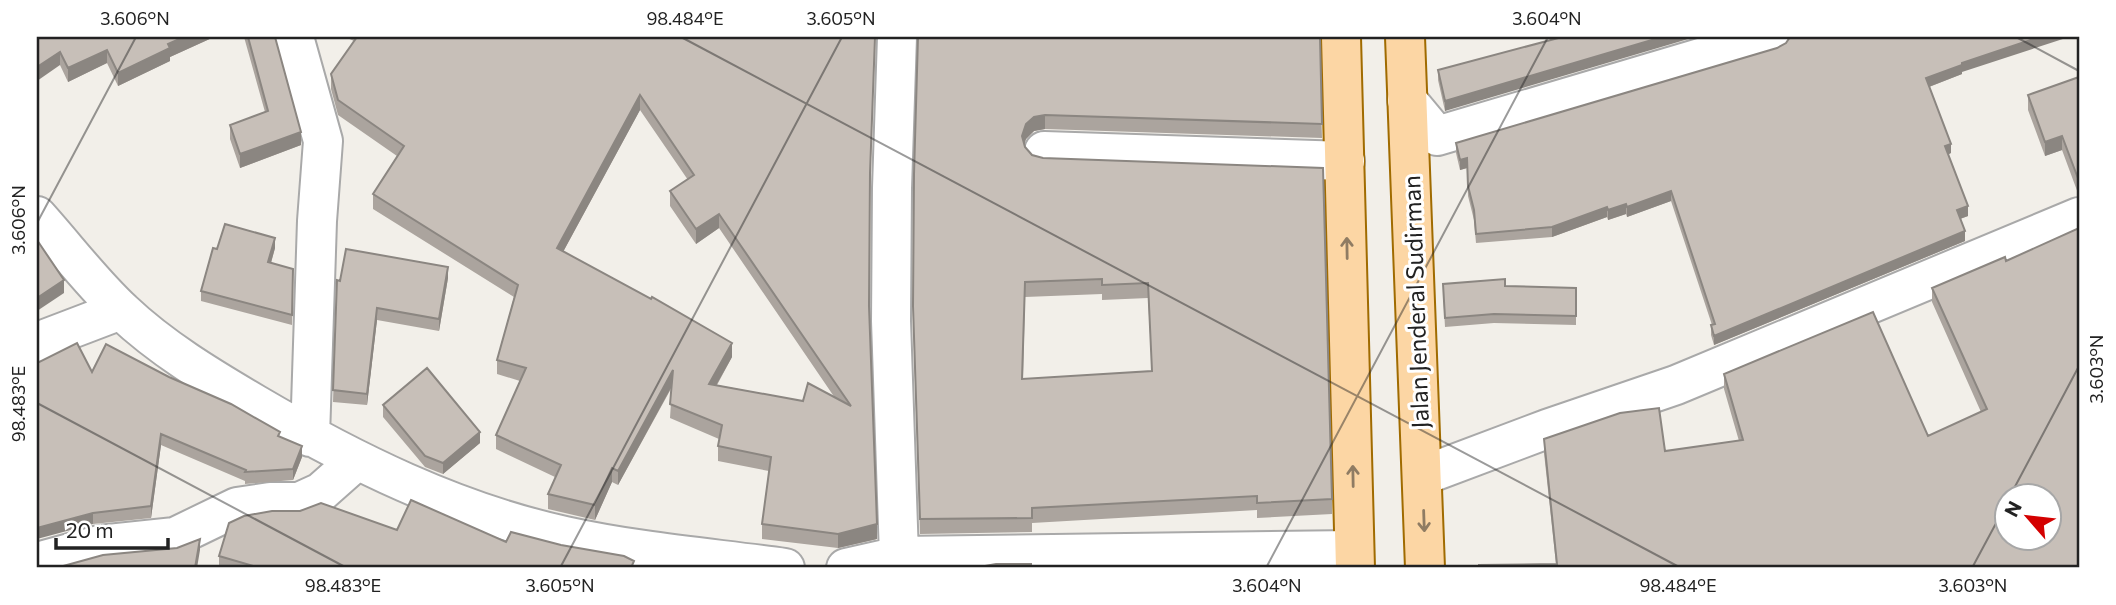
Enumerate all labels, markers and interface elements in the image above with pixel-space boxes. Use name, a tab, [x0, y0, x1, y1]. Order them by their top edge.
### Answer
text: 3.606°N	[100, 7, 170, 29]
text: 98.484°E	[646, 7, 724, 29]
text: 3.605°N	[807, 7, 875, 29]
text: 3.604°N	[1512, 7, 1582, 29]
street label: Jalan Jenderal Sudirman	[1396, 175, 1434, 429]
text: 3.606°N	[7, 185, 29, 255]
one-way arrow	[1340, 237, 1353, 260]
text: 3.603°N	[2085, 335, 2107, 403]
text: 98.483°E	[7, 366, 29, 442]
one-way arrow	[1346, 464, 1359, 487]
north arrow	[1994, 482, 2064, 552]
text: N	[1999, 497, 2026, 520]
scale bar	[56, 507, 168, 551]
one-way arrow	[1417, 509, 1430, 532]
text: 20 m	[66, 517, 114, 542]
text: 98.483°E	[305, 574, 381, 596]
text: 3.605°N	[526, 574, 594, 596]
text: 3.604°N	[1232, 574, 1302, 596]
text: 98.484°E	[1639, 574, 1717, 596]
text: 3.603°N	[1939, 574, 2007, 596]

